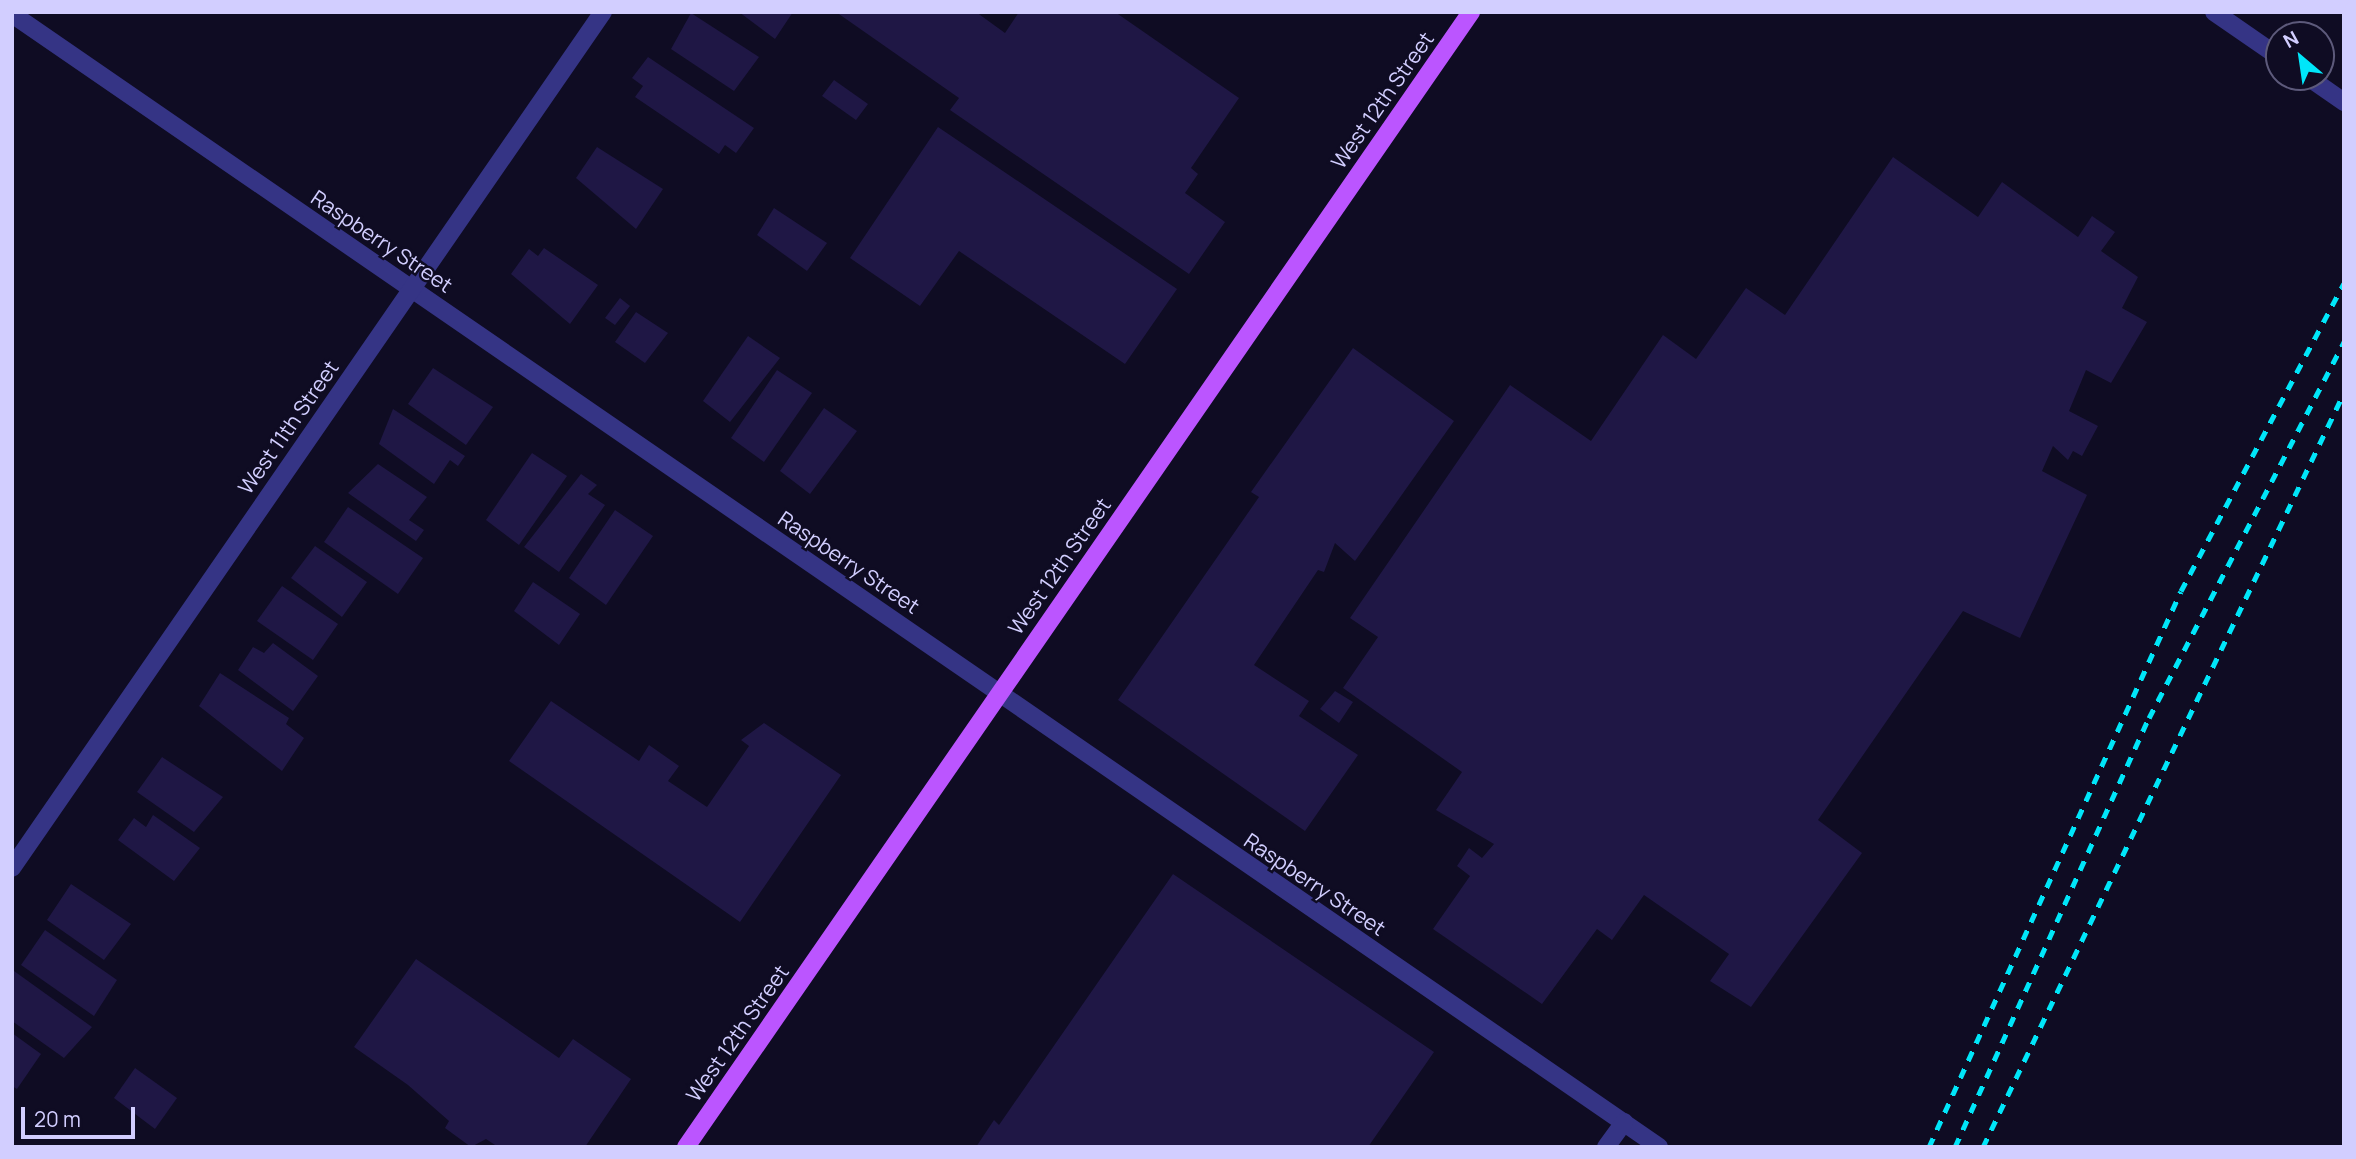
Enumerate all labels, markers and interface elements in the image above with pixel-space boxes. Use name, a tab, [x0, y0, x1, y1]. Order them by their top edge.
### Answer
north arrow	[2265, 21, 2335, 91]
text: N	[2279, 25, 2303, 54]
street label: West 12th Street	[1325, 27, 1439, 173]
street label: Raspberry Street	[307, 184, 457, 298]
street label: West 11th Street	[233, 355, 343, 499]
street label: West 12th Street	[1002, 493, 1116, 639]
street label: Raspberry Street	[774, 505, 924, 619]
street label: Raspberry Street	[1240, 827, 1390, 941]
street label: West 12th Street	[680, 960, 794, 1106]
scale bar	[24, 1092, 138, 1136]
text: 20 m	[34, 1105, 81, 1133]

